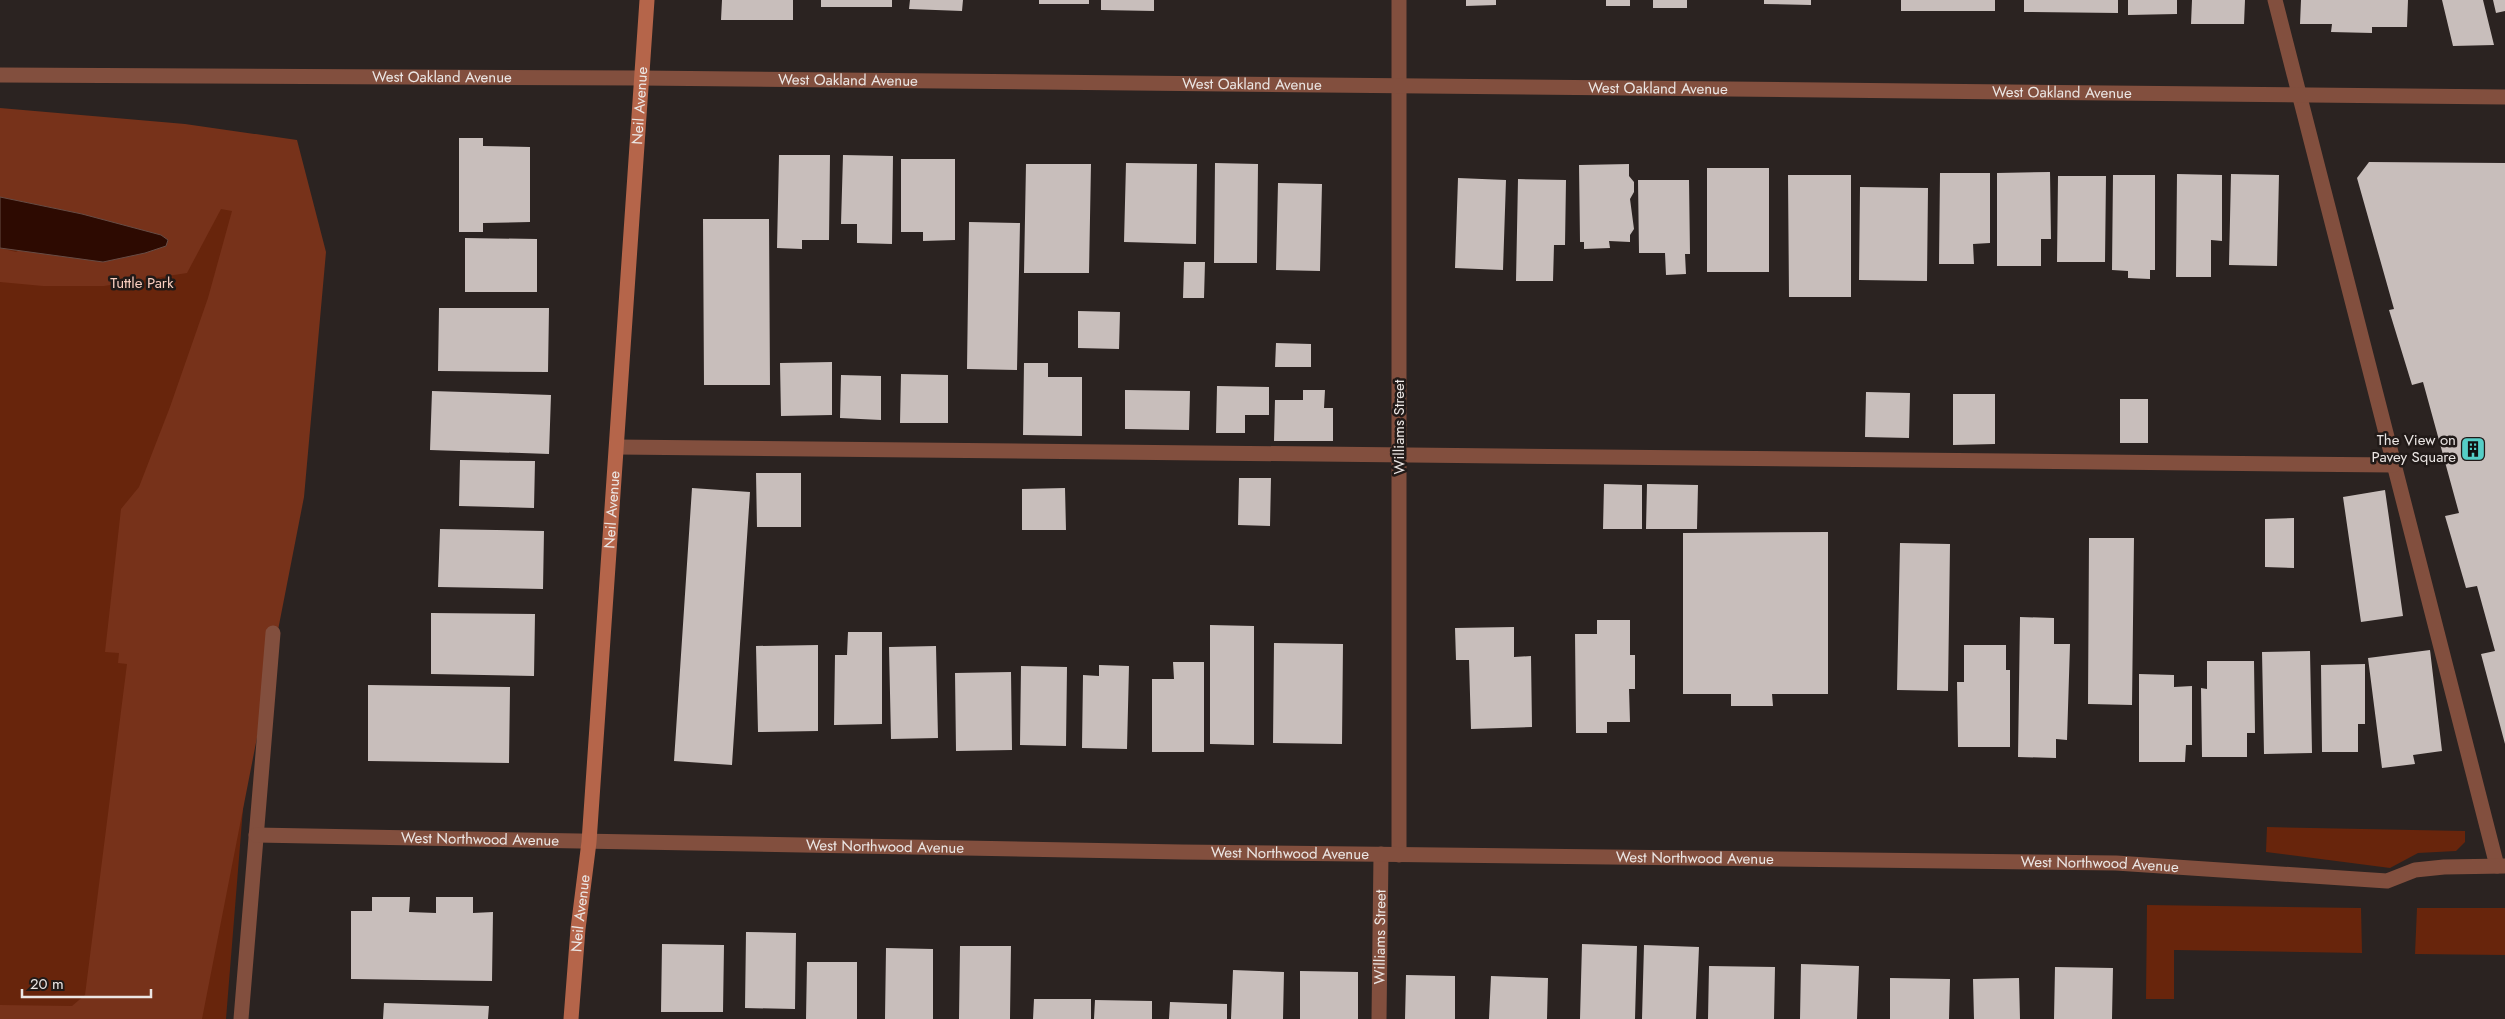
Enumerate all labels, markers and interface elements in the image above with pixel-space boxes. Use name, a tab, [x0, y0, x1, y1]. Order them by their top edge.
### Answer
street label: West Oakland Avenue	[372, 66, 512, 88]
street label: Neil Avenue	[626, 66, 653, 145]
street label: West Oakland Avenue	[778, 68, 918, 92]
street label: West Oakland Avenue	[1182, 73, 1322, 96]
street label: West Oakland Avenue	[1588, 77, 1728, 100]
street label: West Oakland Avenue	[1992, 81, 2132, 104]
park label: Tuttle Park	[110, 272, 174, 294]
street label: Williams Street	[1388, 379, 1410, 474]
place label: The View on Pavey Square	[2372, 429, 2456, 468]
building icon: The View on Pavey Square	[2460, 436, 2486, 462]
street label: Neil Avenue	[598, 470, 626, 549]
street label: West Northwood Avenue	[401, 827, 560, 852]
street label: West Northwood Avenue	[806, 834, 964, 859]
street label: West Northwood Avenue	[1211, 841, 1369, 865]
street label: West Northwood Avenue	[1616, 846, 1774, 870]
street label: West Northwood Avenue	[2021, 851, 2180, 878]
street label: Neil Avenue	[565, 873, 596, 953]
street label: Williams Street	[1368, 889, 1392, 985]
scale bar	[22, 966, 151, 998]
text: 20 m	[30, 973, 64, 995]

